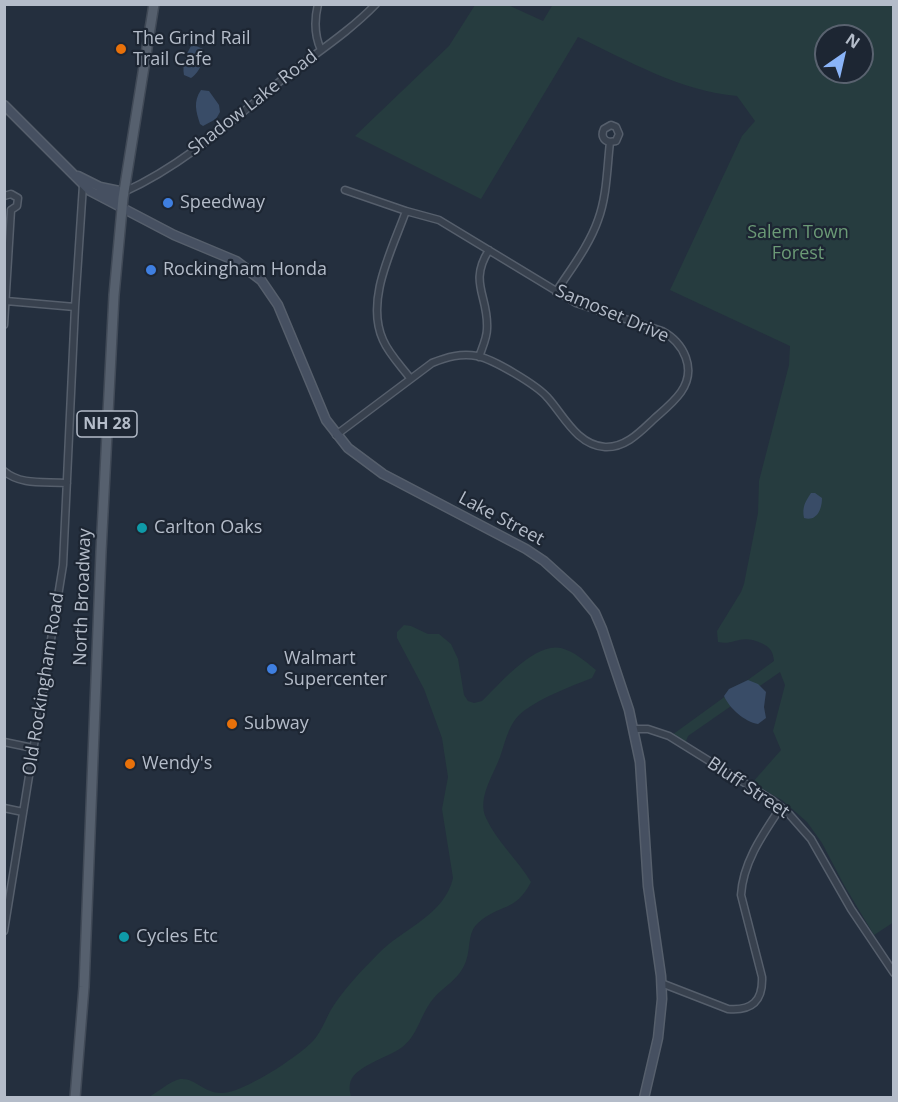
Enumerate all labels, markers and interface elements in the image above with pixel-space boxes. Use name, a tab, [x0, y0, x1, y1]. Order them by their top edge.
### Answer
north arrow	[814, 24, 874, 84]
place label: The Grind Rail Trail Cafe	[133, 28, 251, 70]
text: N	[841, 28, 864, 53]
marker: The Grind Rail Trail Cafe	[114, 42, 128, 56]
street label: Shadow Lake Road	[184, 46, 322, 160]
place label: Speedway	[180, 192, 265, 214]
marker: Speedway	[161, 196, 175, 210]
park label: Salem Town Forest	[747, 222, 849, 264]
place label: Rockingham Honda	[163, 259, 327, 281]
marker: Rockingham Honda	[144, 263, 158, 277]
street label: Samoset Drive	[552, 280, 672, 348]
road number: NH 28	[77, 411, 137, 437]
street label: Lake Street	[454, 487, 548, 551]
place label: Carlton Oaks	[154, 517, 262, 539]
marker: Carlton Oaks	[135, 521, 149, 535]
street label: North Broadway	[70, 528, 96, 666]
street label: Old Rockingham Road	[19, 591, 69, 777]
place label: Walmart Supercenter	[284, 648, 387, 690]
marker: Walmart Supercenter	[265, 662, 279, 676]
place label: Subway	[244, 713, 309, 735]
marker: Subway	[225, 717, 239, 731]
place label: Wendy's	[142, 753, 212, 775]
street label: Bluff Street	[703, 753, 793, 823]
marker: Wendy's	[123, 757, 137, 771]
place label: Cycles Etc	[136, 926, 218, 948]
marker: Cycles Etc	[117, 930, 131, 944]

